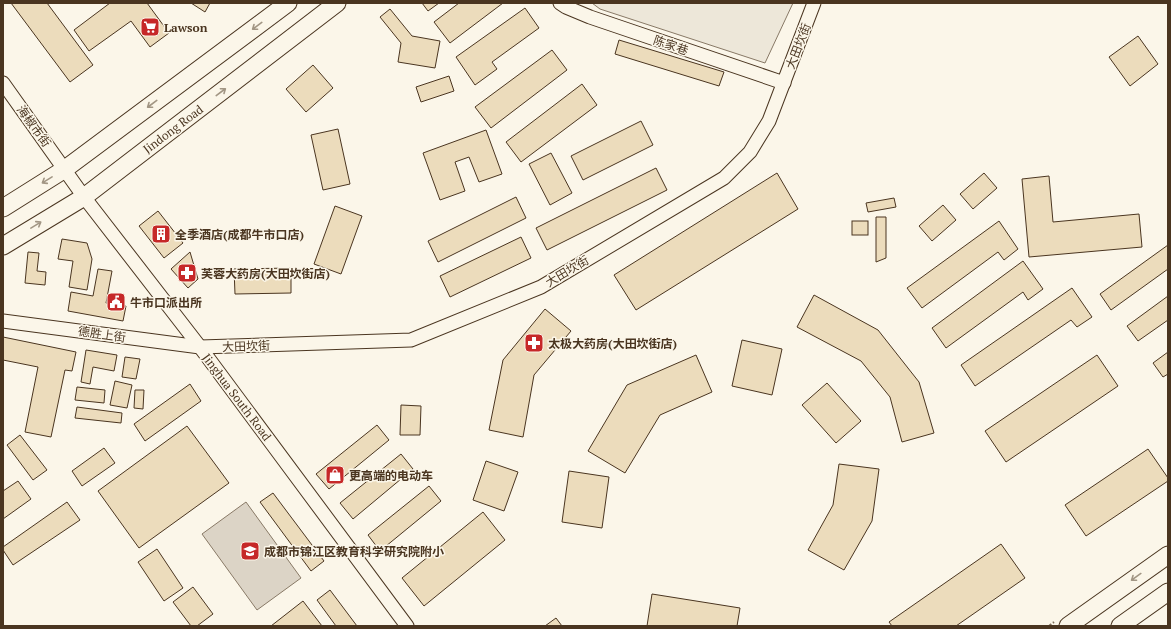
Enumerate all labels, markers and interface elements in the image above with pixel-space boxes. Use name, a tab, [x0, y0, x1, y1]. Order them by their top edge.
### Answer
supermarket icon: Lawson	[139, 16, 161, 38]
place label: Lawson	[164, 20, 208, 35]
street label: 大田坎街	[782, 21, 814, 71]
one-way arrow	[251, 22, 262, 30]
street label: 陈家巷	[652, 32, 690, 58]
one-way arrow	[215, 88, 226, 96]
one-way arrow	[147, 100, 158, 108]
street label: Jindong Road	[140, 101, 206, 156]
street label: 海椒市街	[14, 102, 54, 150]
one-way arrow	[42, 176, 53, 184]
one-way arrow	[30, 221, 42, 229]
building icon: 全季酒店(成都牛市口店)	[150, 223, 172, 245]
place label: 全季酒店(成都牛市口店)	[175, 227, 304, 242]
street label: 大田坎街	[543, 252, 591, 290]
pharmacy icon: 芙蓉大药房(大田坎街店)	[176, 262, 198, 284]
place label: 芙蓉大药房(大田坎街店)	[201, 266, 330, 281]
public building icon: 牛市口派出所	[105, 291, 127, 313]
place label: 牛市口派出所	[130, 295, 202, 310]
street label: 德胜上街	[77, 323, 127, 345]
pharmacy icon: 太极大药房(大田坎街店)	[523, 332, 545, 354]
place label: 太极大药房(大田坎街店)	[548, 336, 677, 351]
street label: 大田坎街	[222, 338, 270, 354]
street label: Jinghua South Road	[199, 350, 275, 444]
shop icon: 更高端的电动车	[324, 464, 346, 486]
place label: 更高端的电动车	[349, 468, 433, 483]
school or university icon: 成都市锦江区教育科学研究院附小	[239, 540, 261, 562]
place label: 成都市锦江区教育科学研究院附小	[264, 544, 444, 559]
one-way arrow	[1131, 573, 1142, 582]

